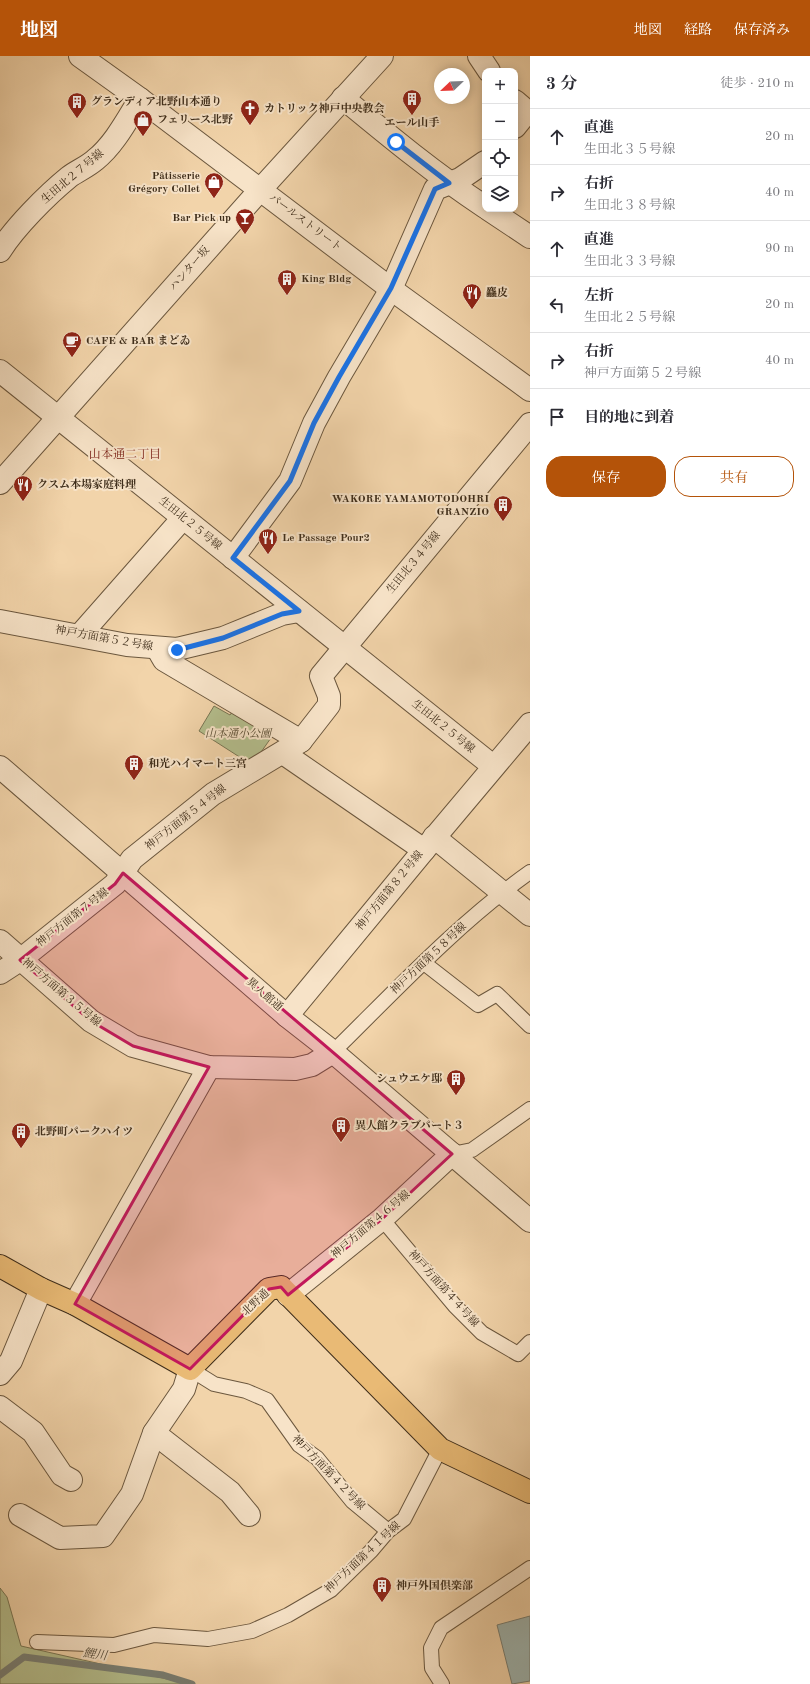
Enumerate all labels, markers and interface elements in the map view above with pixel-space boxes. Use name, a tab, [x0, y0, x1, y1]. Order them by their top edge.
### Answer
text: 地図	[20, 22, 58, 41]
text: 地図	[634, 23, 662, 37]
text: 経路	[684, 23, 712, 37]
text: 保存済み	[734, 23, 790, 37]
north arrow	[434, 68, 470, 104]
map controls	[482, 68, 518, 212]
button: +	[482, 68, 518, 104]
text: 3 分	[546, 76, 578, 93]
text: 徒歩 · 210 m	[720, 77, 794, 90]
building icon: エール山手	[401, 88, 423, 116]
building icon: グランディア北野山本通り	[66, 91, 88, 119]
place label: グランディア北野山本通り	[91, 95, 222, 108]
church icon: カトリック神戸中央教会	[239, 98, 261, 126]
place label: カトリック神戸中央教会	[264, 102, 385, 115]
button: −	[482, 104, 518, 140]
shop icon: フェリース北野	[132, 109, 154, 137]
place label: フェリース北野	[157, 113, 233, 126]
place label: エール山手	[385, 116, 439, 129]
text: 直進	[584, 121, 614, 136]
icon: ahead	[546, 126, 568, 148]
text: 20 m	[765, 130, 794, 143]
route start	[387, 133, 405, 151]
button: locate	[482, 140, 518, 176]
text: 生田北３５号線	[584, 143, 675, 156]
street label: 生田北２７号線	[39, 147, 106, 206]
place label: Pâtisserie Grégory Collet	[128, 171, 200, 195]
shop icon: Pâtisserie Grégory Collet	[203, 171, 225, 199]
button: layers	[482, 176, 518, 212]
text: 右折	[584, 177, 614, 192]
icon: right	[546, 182, 568, 204]
text: 40 m	[765, 186, 794, 199]
street label: パールストリート	[267, 191, 344, 254]
text: 生田北３８号線	[584, 199, 675, 212]
bar icon: Bar Pick up	[234, 207, 256, 235]
place label: Bar Pick up	[172, 213, 231, 224]
text: 直進	[584, 233, 614, 248]
icon: ahead	[546, 238, 568, 260]
text: 90 m	[765, 242, 794, 255]
street label: ハンター坂	[166, 243, 212, 293]
text: 生田北３３号線	[584, 255, 675, 268]
building icon: King Bldg	[276, 268, 298, 296]
place label: King Bldg	[301, 274, 351, 285]
restaurant icon: 麤皮	[461, 282, 483, 310]
place label: 麤皮	[486, 286, 508, 299]
text: 左折	[584, 289, 614, 304]
icon: left	[546, 294, 568, 316]
text: 20 m	[765, 298, 794, 311]
text: 生田北２５号線	[584, 311, 675, 324]
cafe icon: CAFE & BAR まどゐ	[61, 330, 83, 358]
place label: CAFE & BAR まどゐ	[86, 334, 191, 347]
text: 右折	[584, 345, 614, 360]
icon: right	[546, 350, 568, 372]
text: 40 m	[765, 354, 794, 367]
text: 神戸方面第５２号線	[584, 367, 701, 380]
icon: arrive	[546, 406, 568, 428]
text: 目的地に到着	[584, 411, 674, 426]
district label: 山本通二丁目	[89, 447, 161, 461]
button: 保存	[546, 456, 666, 497]
button: 共有	[674, 456, 794, 497]
restaurant icon: クスム本場家庭料理	[12, 474, 34, 502]
place label: クスム本場家庭料理	[37, 478, 137, 491]
street label: 生田北２５号線	[157, 494, 225, 553]
place label: WAKORE YAMAMOTODOHRI GRANZIO	[331, 494, 489, 518]
building icon: WAKORE YAMAMOTODOHRI GRANZIO	[492, 494, 514, 522]
restaurant icon: Le Passage Pour2	[257, 527, 279, 555]
street label: 生田北３４号線	[384, 529, 443, 596]
place label: Le Passage Pour2	[282, 533, 370, 544]
street label: 神戸方面第５２号線	[54, 623, 154, 653]
route end	[168, 641, 186, 659]
street label: 生田北２５号線	[410, 697, 478, 756]
park label: 山本通小公園	[205, 727, 273, 740]
building icon: 和光ハイマート三宮	[123, 753, 145, 781]
place label: 和光ハイマート三宮	[148, 757, 247, 770]
street label: 神戸方面第５４号線	[142, 782, 228, 853]
street label: 神戸方面第８２号線	[353, 848, 425, 933]
street label: 神戸方面第７号線	[34, 885, 111, 949]
street label: 神戸方面第５８号線	[388, 920, 469, 997]
street label: 神戸方面第３５号線	[20, 955, 104, 1029]
street label: 異人館通	[244, 975, 286, 1014]
building icon: シュウエケ邸	[445, 1068, 467, 1096]
place label: シュウエケ邸	[376, 1072, 443, 1085]
building icon: 異人館クラブパート３	[330, 1115, 352, 1143]
place label: 異人館クラブパート３	[355, 1119, 464, 1132]
building icon: 北野町パークハイツ	[10, 1121, 32, 1149]
place label: 北野町パークハイツ	[35, 1125, 133, 1138]
street label: 神戸方面第４６号線	[328, 1187, 412, 1261]
street label: 神戸方面第４４号線	[406, 1247, 482, 1329]
street label: 北野通	[239, 1286, 272, 1318]
street label: 神戸方面第４２号線	[290, 1432, 368, 1512]
street label: 神戸方面第４１号線	[322, 1519, 403, 1596]
building icon: 神戸外国倶楽部	[371, 1575, 393, 1603]
place label: 神戸外国倶楽部	[396, 1579, 473, 1592]
water label: 鯉川	[82, 1645, 110, 1663]

